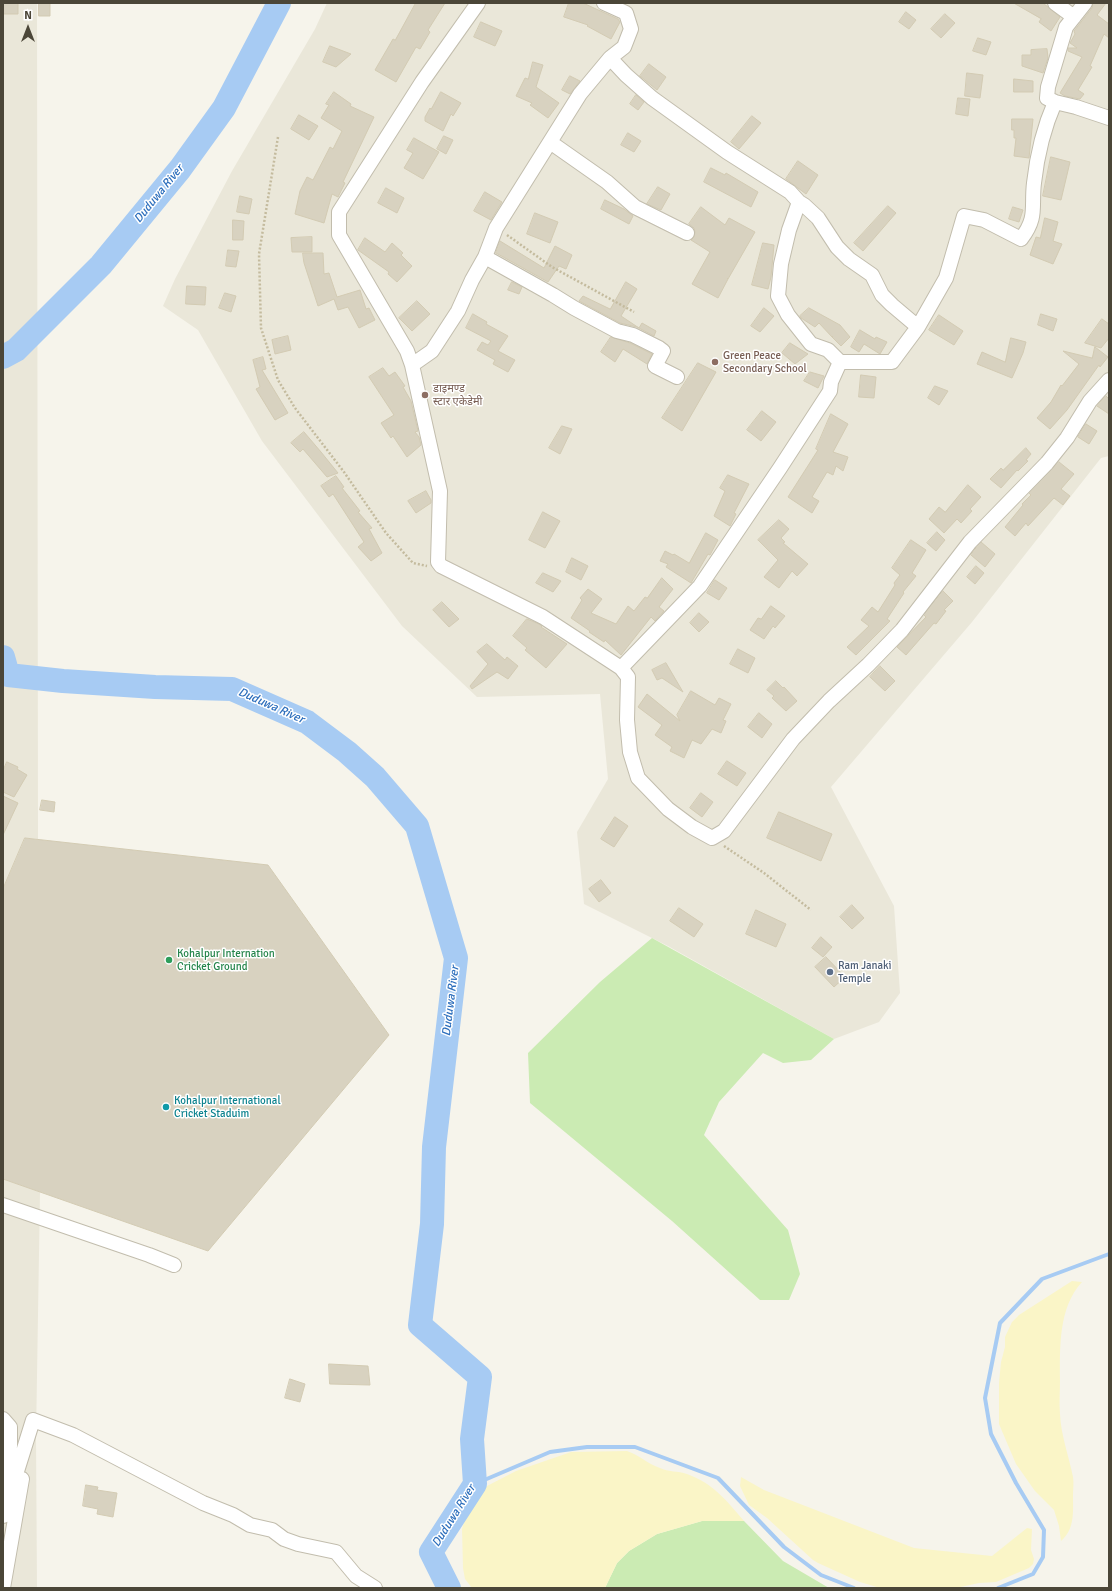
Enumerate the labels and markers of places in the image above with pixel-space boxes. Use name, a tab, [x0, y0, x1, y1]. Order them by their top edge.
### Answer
place label: Green Peace Secondary School	[723, 349, 807, 375]
marker: Green Peace Secondary School	[710, 357, 720, 367]
place label: डाइमण्ड स्टार एकेडेमी	[433, 382, 482, 408]
marker: डाइमण्ड स्टार एकेडेमी	[420, 390, 430, 400]
place label: Kohalpur Internation Cricket Ground	[177, 947, 275, 973]
marker: Kohalpur Internation Cricket Ground	[164, 955, 174, 965]
place label: Ram Janaki Temple	[838, 959, 892, 985]
marker: Ram Janaki Temple	[825, 967, 835, 977]
place label: Kohalpur International Cricket Staduim	[174, 1094, 281, 1120]
marker: Kohalpur International Cricket Staduim	[161, 1102, 171, 1112]

